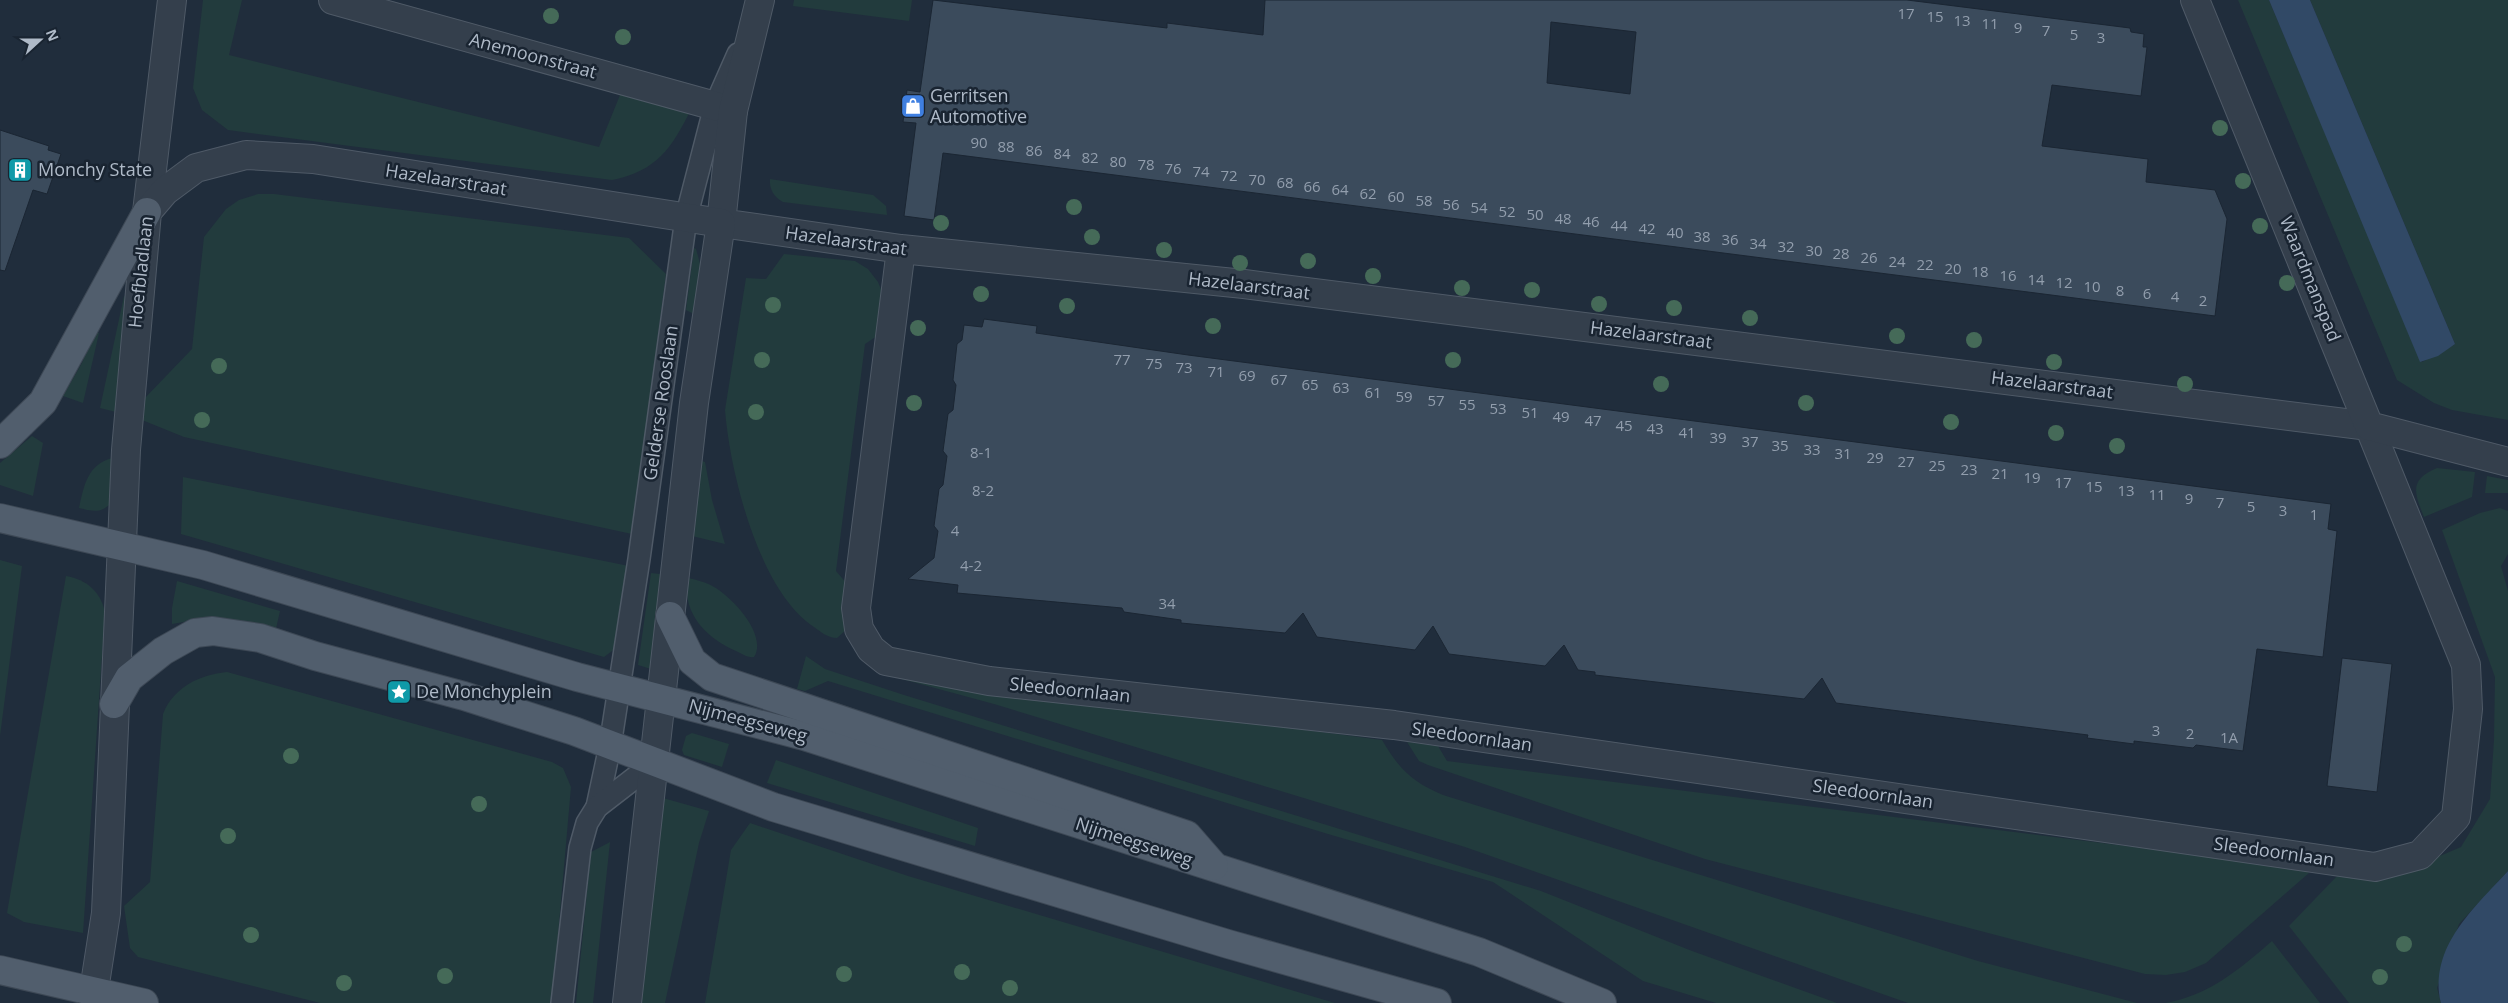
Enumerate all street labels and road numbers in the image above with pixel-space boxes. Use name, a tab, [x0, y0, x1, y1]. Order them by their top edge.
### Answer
street label: Anemoonstraat	[467, 27, 599, 84]
street label: Hazelaarstraat	[384, 158, 509, 200]
street label: Waardmanspad	[2275, 212, 2347, 345]
street label: Hoefbladlaan	[122, 215, 158, 329]
street label: Hazelaarstraat	[784, 220, 908, 260]
street label: Hazelaarstraat	[1187, 266, 1311, 304]
street label: Hazelaarstraat	[1589, 315, 1713, 353]
street label: Gelderse Rooslaan	[637, 324, 683, 482]
street label: Hazelaarstraat	[1990, 365, 2114, 403]
street label: Sleedoornlaan	[1009, 671, 1132, 707]
street label: Nijmeegseweg	[686, 693, 810, 747]
street label: Sleedoornlaan	[1410, 716, 1534, 756]
street label: Sleedoornlaan	[1811, 773, 1935, 813]
street label: Nijmeegseweg	[1073, 811, 1196, 871]
street label: Sleedoornlaan	[2212, 831, 2336, 871]

